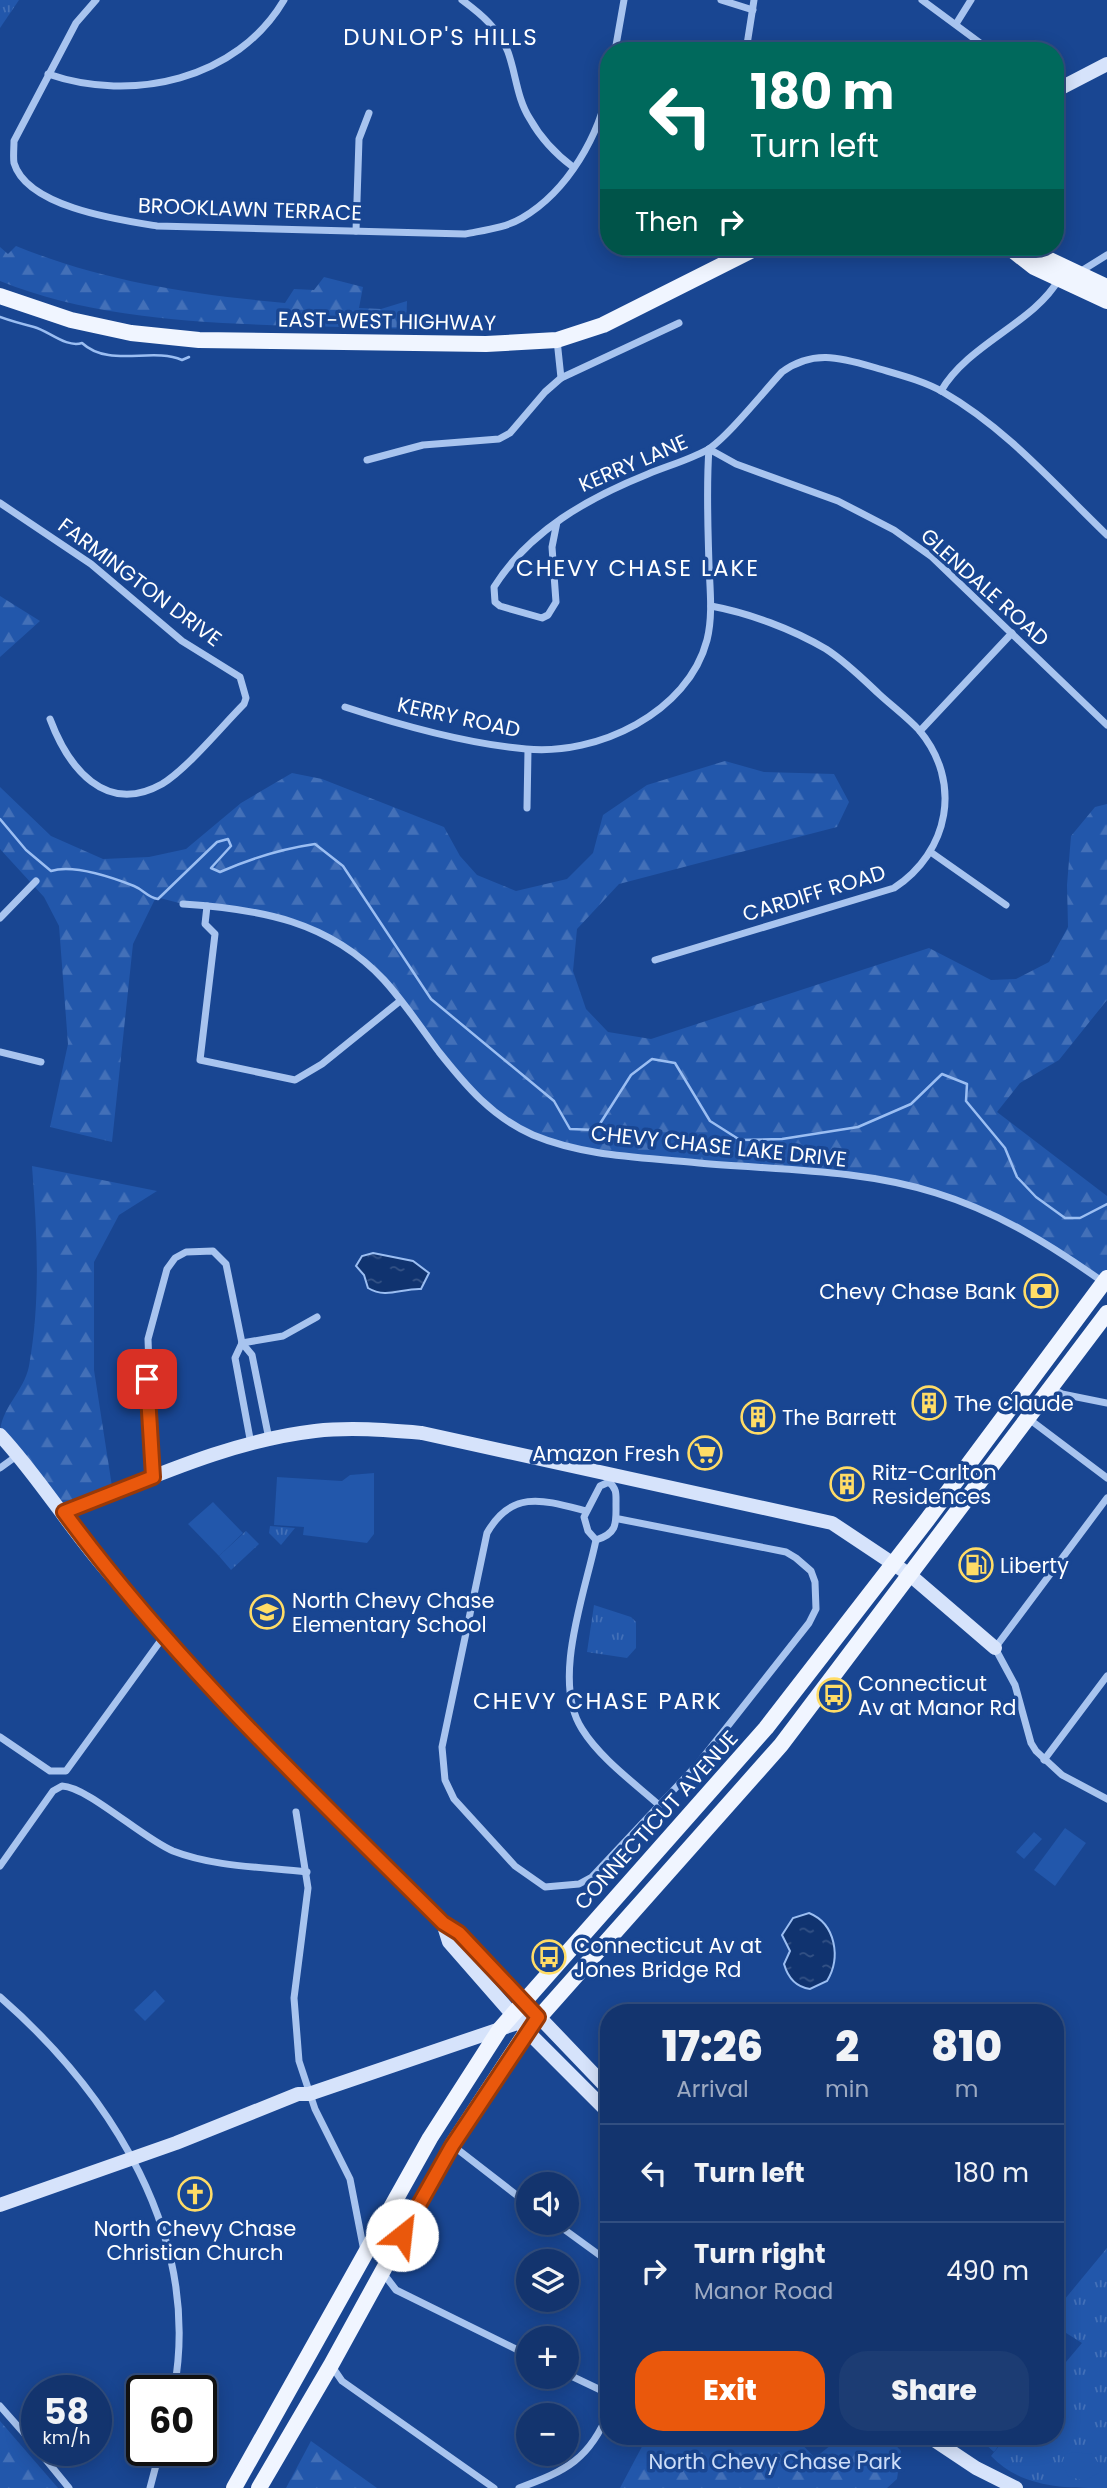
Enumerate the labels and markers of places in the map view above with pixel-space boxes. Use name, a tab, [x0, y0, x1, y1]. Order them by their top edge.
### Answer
bank icon: Chevy Chase Bank	[1022, 1272, 1060, 1310]
place label: Chevy Chase Bank	[819, 1277, 1016, 1306]
pin	[117, 1349, 177, 1409]
building icon: The Claude	[910, 1384, 948, 1422]
place label: The Claude	[954, 1389, 1074, 1418]
building icon: The Barrett	[739, 1398, 777, 1436]
place label: The Barrett	[782, 1403, 896, 1432]
supermarket icon: Amazon Fresh	[686, 1434, 724, 1472]
place label: Amazon Fresh	[532, 1439, 680, 1468]
place label: Ritz-Carlton Residences	[872, 1458, 997, 1511]
building icon: Ritz-Carlton Residences	[828, 1465, 866, 1503]
fuel station icon: Liberty	[957, 1546, 995, 1584]
place label: Liberty	[1000, 1551, 1069, 1580]
place label: North Chevy Chase Elementary School	[292, 1586, 494, 1639]
school or university icon: North Chevy Chase Elementary School	[248, 1593, 286, 1631]
place label: Connecticut Av at Manor Rd	[858, 1669, 1017, 1722]
bus stop icon: Connecticut Av at Manor Rd	[815, 1676, 853, 1714]
place label: Connecticut Av at Jones Bridge Rd	[574, 1931, 762, 1984]
bus stop icon: Connecticut Av at Jones Bridge Rd	[530, 1938, 568, 1976]
church icon: North Chevy Chase Christian Church	[176, 2175, 214, 2213]
place label: North Chevy Chase Christian Church	[94, 2214, 296, 2267]

